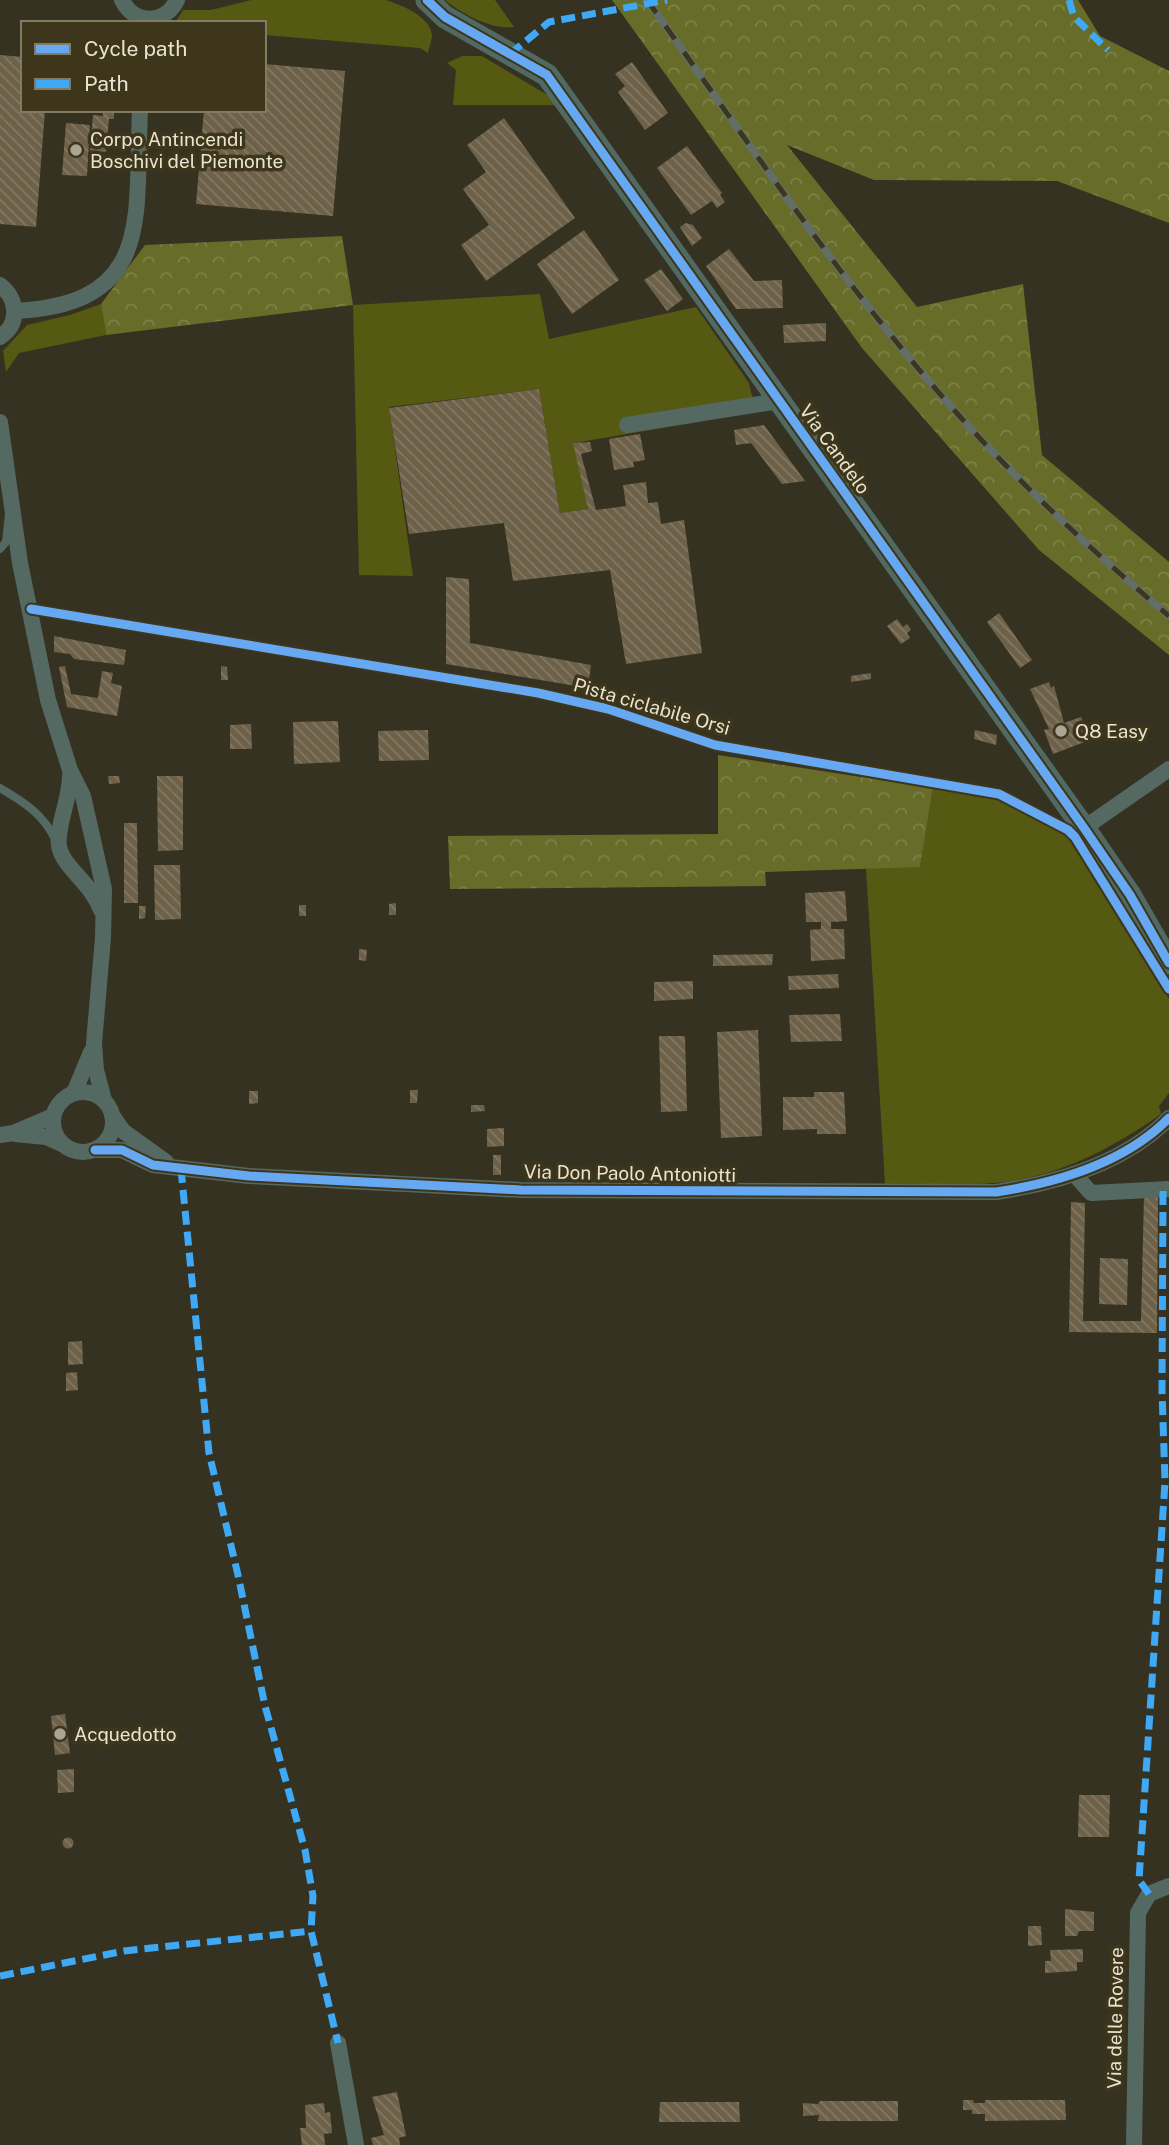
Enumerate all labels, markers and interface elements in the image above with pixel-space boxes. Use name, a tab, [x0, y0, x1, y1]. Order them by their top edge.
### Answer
legend	[21, 21, 266, 112]
text: Cycle path	[84, 36, 187, 61]
text: Path	[84, 71, 129, 96]
place label: Corpo Antincendi Boschivi del Piemonte	[90, 128, 283, 172]
marker: Corpo Antincendi Boschivi del Piemonte	[68, 142, 84, 158]
street label: Via Candelo	[795, 400, 875, 498]
street label: Pista ciclabile Orsi	[571, 673, 733, 739]
place label: Q8 Easy	[1075, 720, 1148, 742]
marker: Q8 Easy	[1053, 723, 1069, 739]
street label: Via Don Paolo Antoniotti	[524, 1160, 736, 1186]
place label: Acquedotto	[74, 1723, 177, 1745]
marker: Acquedotto	[52, 1726, 68, 1742]
street label: Via delle Rovere	[1103, 1947, 1127, 2089]

